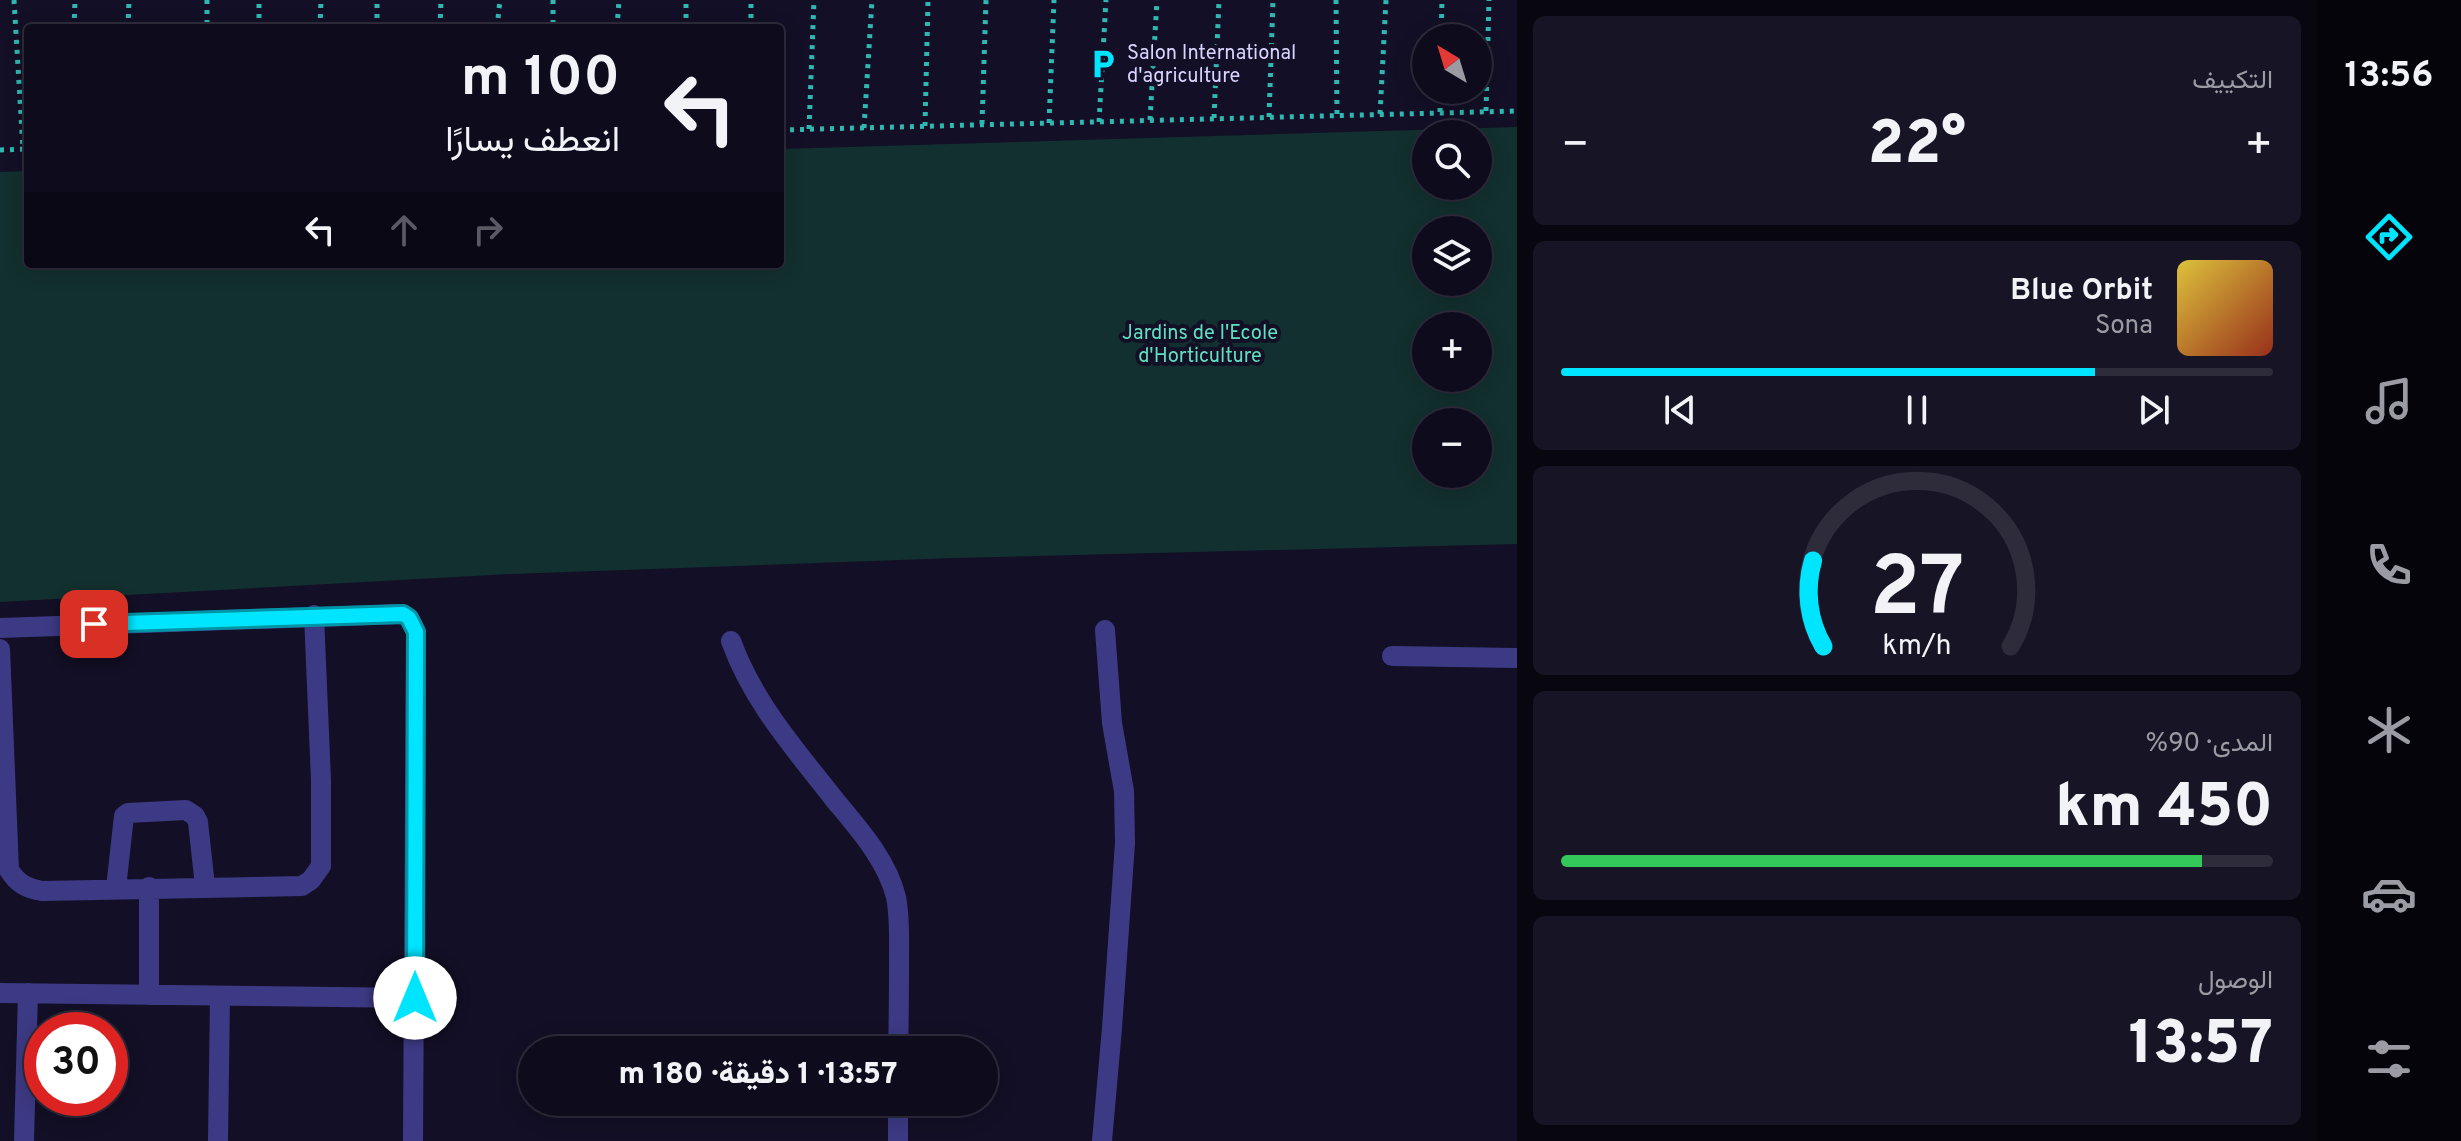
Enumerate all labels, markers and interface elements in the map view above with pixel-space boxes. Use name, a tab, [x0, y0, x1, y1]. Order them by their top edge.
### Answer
north arrow	[1412, 24, 1492, 104]
map controls	[1412, 24, 1492, 488]
place label: Salon International d'agriculture	[1127, 41, 1296, 90]
text: 100 m	[461, 45, 620, 115]
parking icon: Salon International d'agriculture	[1086, 47, 1120, 81]
text: 13:56	[2345, 54, 2433, 100]
icon: left	[648, 56, 752, 160]
text: التكييف	[2192, 65, 2273, 98]
text: 22°	[1868, 109, 1966, 185]
text: انعطف يسارًا	[445, 119, 620, 165]
text: −	[1561, 119, 1589, 175]
text: +	[2245, 119, 2273, 175]
button: search	[1412, 120, 1492, 200]
icon: left	[298, 208, 342, 252]
icon: ahead	[382, 208, 426, 252]
icon: right	[466, 208, 510, 252]
icon: directions	[2361, 209, 2417, 265]
button: layers	[1412, 216, 1492, 296]
text: Blue Orbit	[2010, 273, 2153, 310]
text: Sona	[2095, 310, 2153, 343]
button: +	[1412, 312, 1492, 392]
park label: Jardins de I'Ecole d'Horticulture	[1122, 321, 1278, 370]
icon: music	[2361, 373, 2417, 429]
icon: previous	[1658, 388, 1702, 432]
icon: pause	[1895, 388, 1939, 432]
icon: next	[2132, 388, 2176, 432]
button: −	[1412, 408, 1492, 488]
icon: phone	[2361, 537, 2417, 593]
text: 27	[1870, 539, 1964, 644]
pin	[60, 590, 128, 658]
icon: arrive	[72, 602, 116, 646]
text: km/h	[1882, 629, 1952, 665]
icon: climate	[2361, 702, 2417, 758]
text: المدى · 90%	[2146, 728, 2273, 761]
text: 450 km	[2055, 772, 2273, 848]
icon: car	[2361, 866, 2417, 922]
position arrow	[373, 956, 457, 1040]
text: الوصول	[2198, 965, 2273, 998]
text: 13:57	[2128, 1009, 2273, 1085]
speed limit sign: 30	[24, 1012, 128, 1116]
icon: filters	[2361, 1031, 2417, 1087]
text: 13:57 · 1 دقيقة · 180 m	[619, 1057, 897, 1094]

